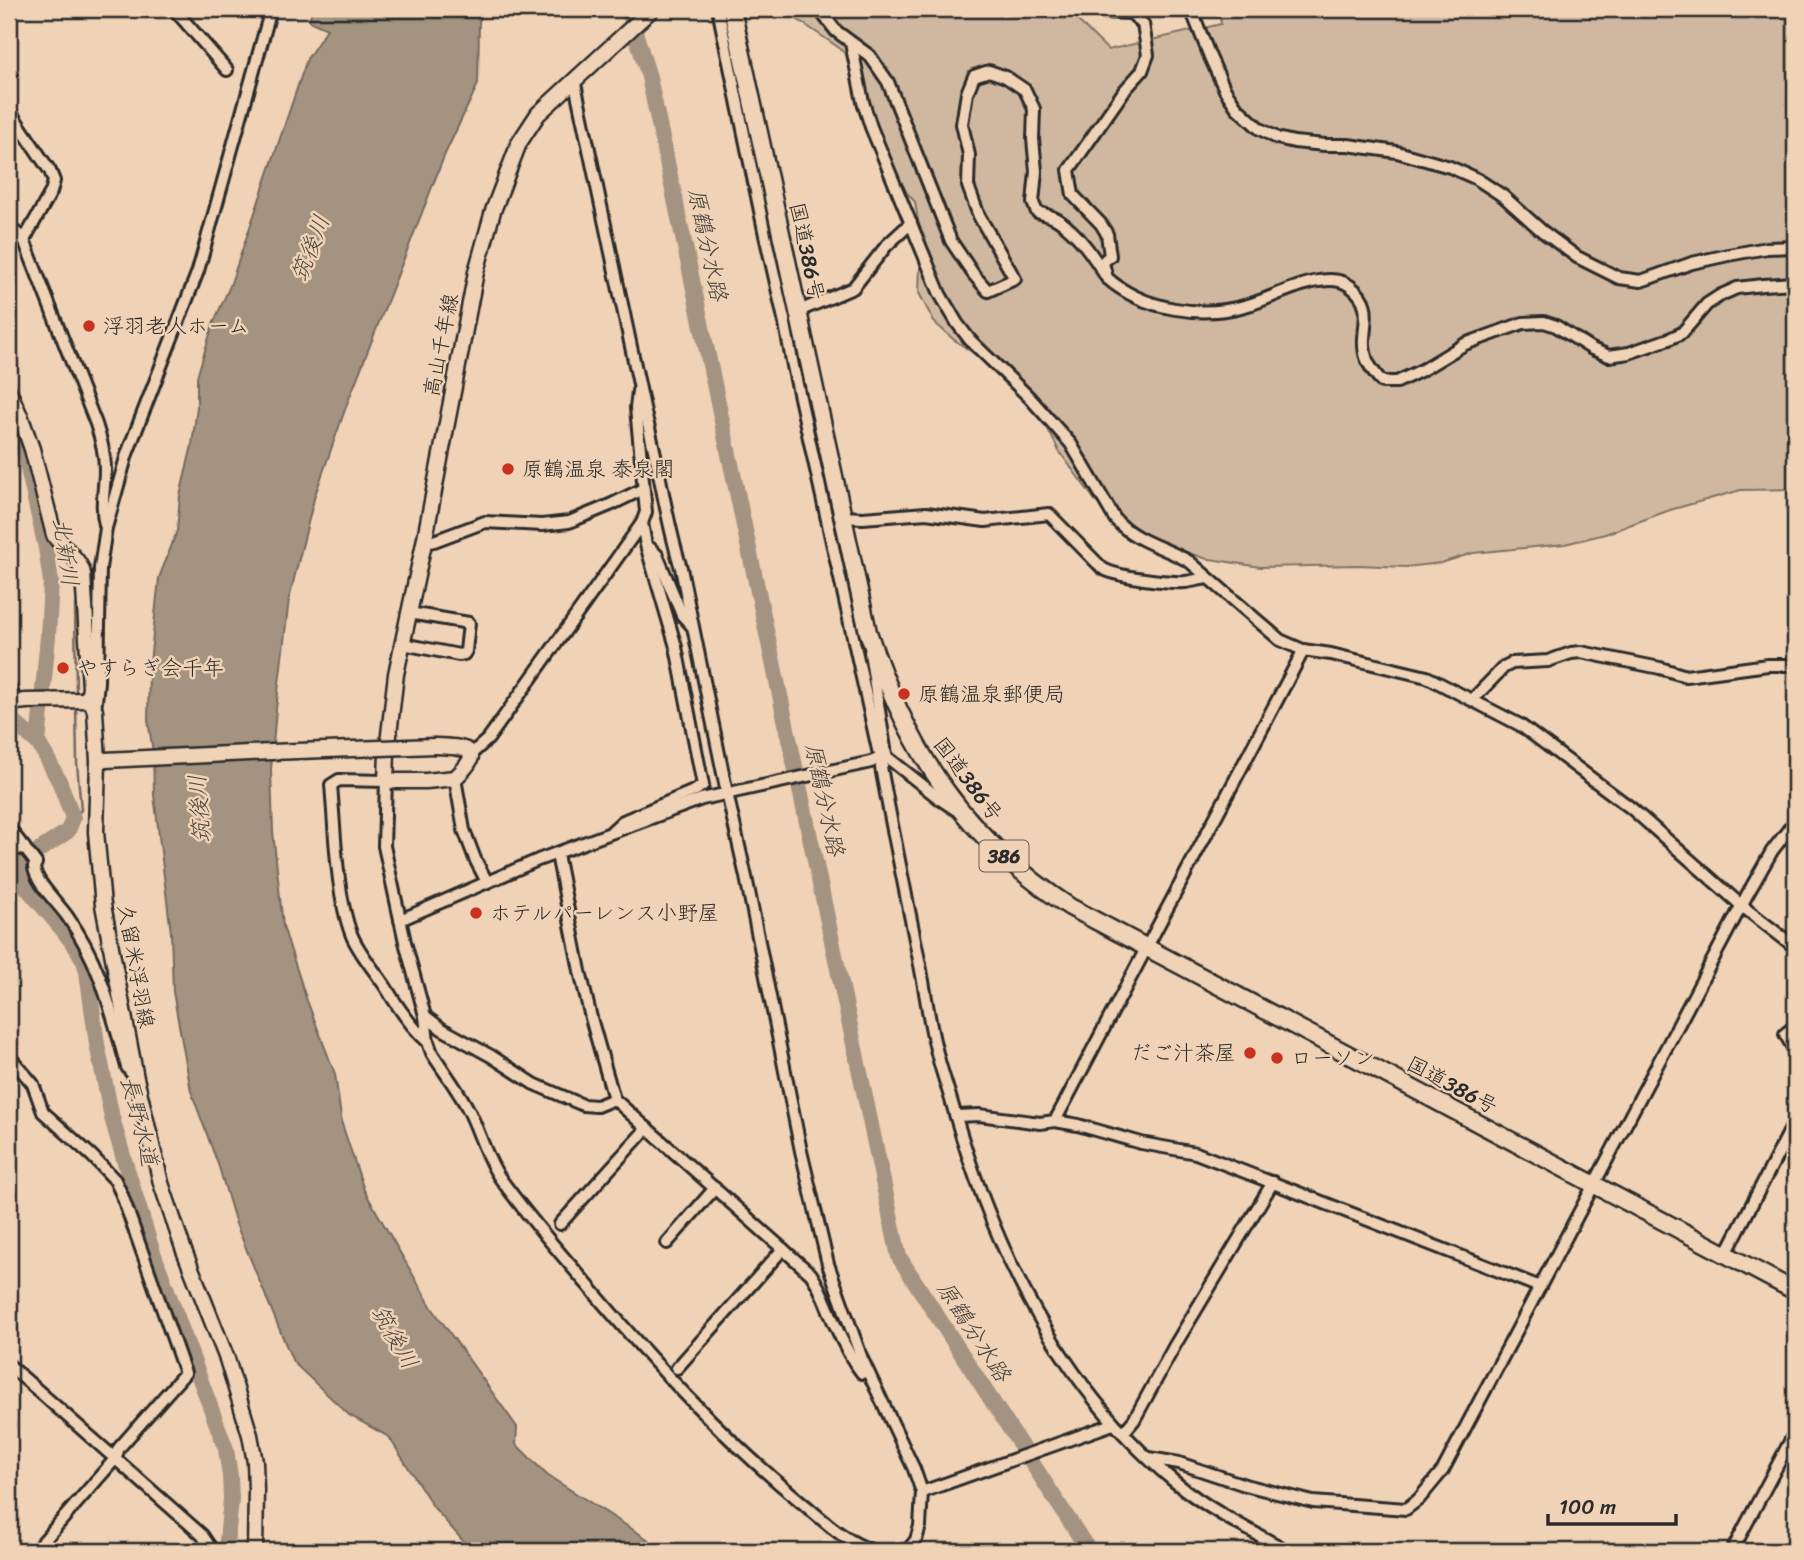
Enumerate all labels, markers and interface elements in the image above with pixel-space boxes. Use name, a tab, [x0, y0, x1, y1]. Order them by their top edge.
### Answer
water label: 原鶴分水路	[676, 184, 740, 307]
street label: 国道386号	[778, 199, 836, 303]
water label: 筑後川	[279, 209, 342, 288]
street label: 高山千年線	[412, 290, 470, 400]
place label: 浮羽老人ホーム	[103, 307, 249, 345]
marker: 浮羽老人ホーム	[81, 318, 97, 334]
place label: 原鶴温泉 泰泉閣	[522, 450, 674, 488]
marker: 原鶴温泉 泰泉閣	[500, 461, 516, 477]
water label: 北新川	[40, 515, 91, 589]
place label: やすらぎ会千年	[77, 649, 224, 687]
marker: やすらぎ会千年	[55, 660, 71, 676]
place label: 原鶴温泉郵便局	[918, 675, 1065, 713]
marker: 原鶴温泉郵便局	[896, 686, 912, 702]
street label: 国道386号	[923, 728, 1013, 830]
water label: 原鶴分水路	[793, 739, 857, 862]
water label: 筑後川	[177, 773, 222, 845]
road number: 386	[979, 841, 1028, 872]
place label: ホテルパーレンス小野屋	[490, 894, 719, 932]
street label: 久留米浮羽線	[106, 901, 166, 1031]
marker: ホテルパーレンス小野屋	[468, 905, 484, 921]
place label: だご汁茶屋	[1131, 1034, 1236, 1072]
place label: ローソン	[1291, 1039, 1375, 1077]
marker: だご汁茶屋	[1242, 1045, 1258, 1061]
street label: 国道386号	[1399, 1045, 1505, 1125]
marker: ローソン	[1269, 1050, 1285, 1066]
water label: 長野水道	[108, 1072, 171, 1173]
water label: 原鶴分水路	[925, 1272, 1023, 1392]
water label: 筑後川	[360, 1297, 430, 1377]
scale bar	[1548, 1483, 1676, 1527]
text: 100 m	[1559, 1488, 1616, 1526]

